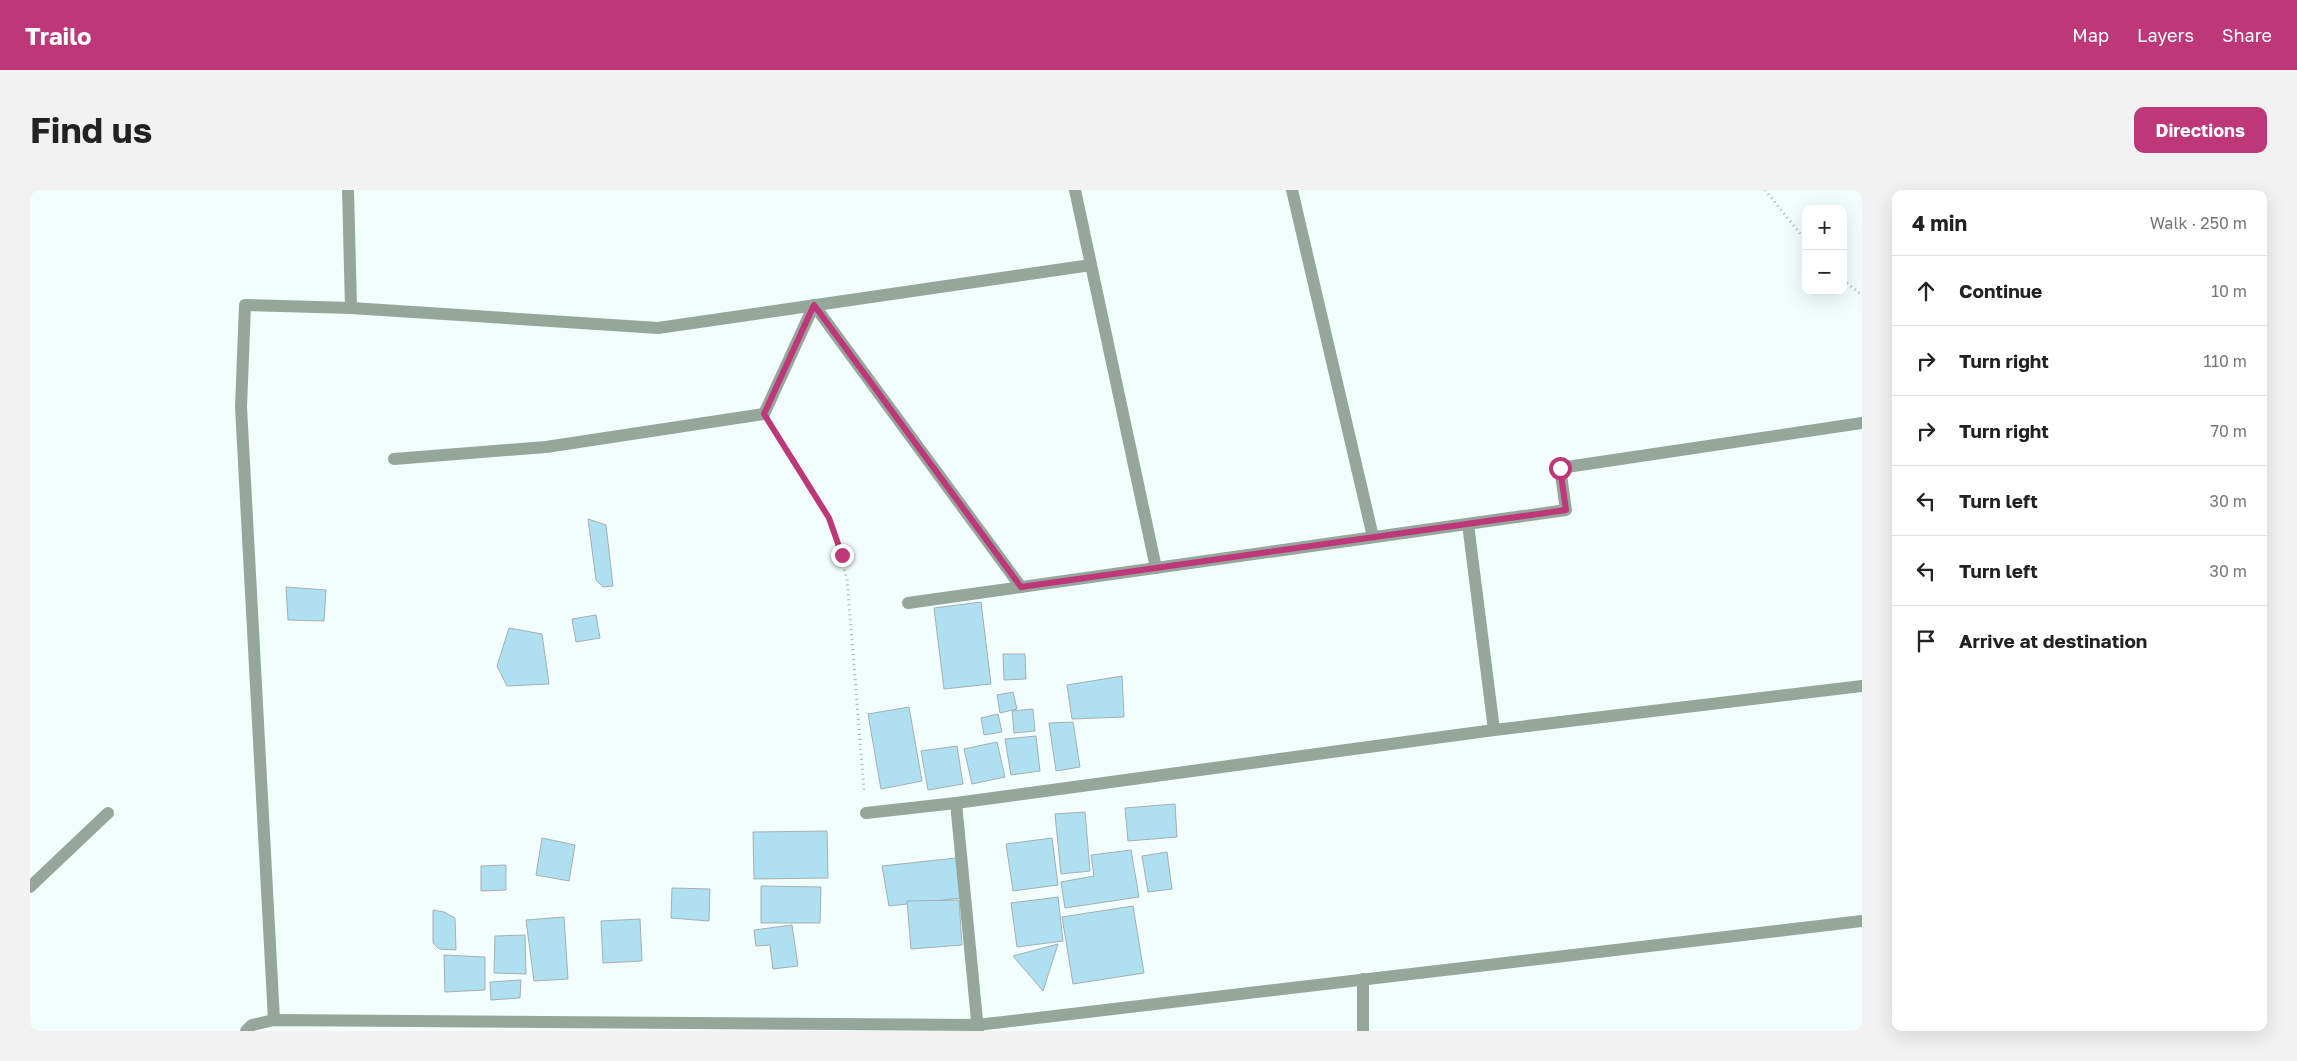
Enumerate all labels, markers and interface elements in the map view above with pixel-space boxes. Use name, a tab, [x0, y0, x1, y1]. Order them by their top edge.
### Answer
text: Trailo	[25, 21, 91, 50]
text: Map	[2072, 24, 2109, 46]
text: Layers	[2137, 24, 2194, 46]
text: Share	[2222, 24, 2272, 46]
button: Directions	[2134, 107, 2267, 153]
text: Find us	[30, 109, 152, 151]
map controls	[1802, 205, 1847, 295]
button: +	[1802, 205, 1847, 250]
text: 4 min	[1912, 210, 1967, 236]
text: Walk · 250 m	[2150, 213, 2247, 233]
button: −	[1802, 250, 1847, 295]
icon: ahead	[1912, 277, 1940, 305]
text: Continue	[1959, 279, 2042, 302]
text: 10 m	[2211, 281, 2247, 301]
icon: right	[1912, 347, 1940, 375]
text: Turn right	[1959, 349, 2049, 372]
text: 110 m	[2203, 351, 2247, 371]
icon: right	[1912, 417, 1940, 445]
text: Turn right	[1959, 419, 2049, 442]
text: 70 m	[2210, 421, 2247, 441]
route start	[1549, 457, 1572, 480]
icon: left	[1912, 487, 1940, 515]
text: Turn left	[1959, 489, 2038, 512]
text: 30 m	[2210, 491, 2247, 511]
route end	[831, 544, 854, 567]
icon: left	[1912, 557, 1940, 585]
text: Turn left	[1959, 559, 2038, 582]
text: 30 m	[2210, 561, 2247, 581]
icon: arrive	[1912, 627, 1940, 655]
text: Arrive at destination	[1959, 629, 2147, 652]

